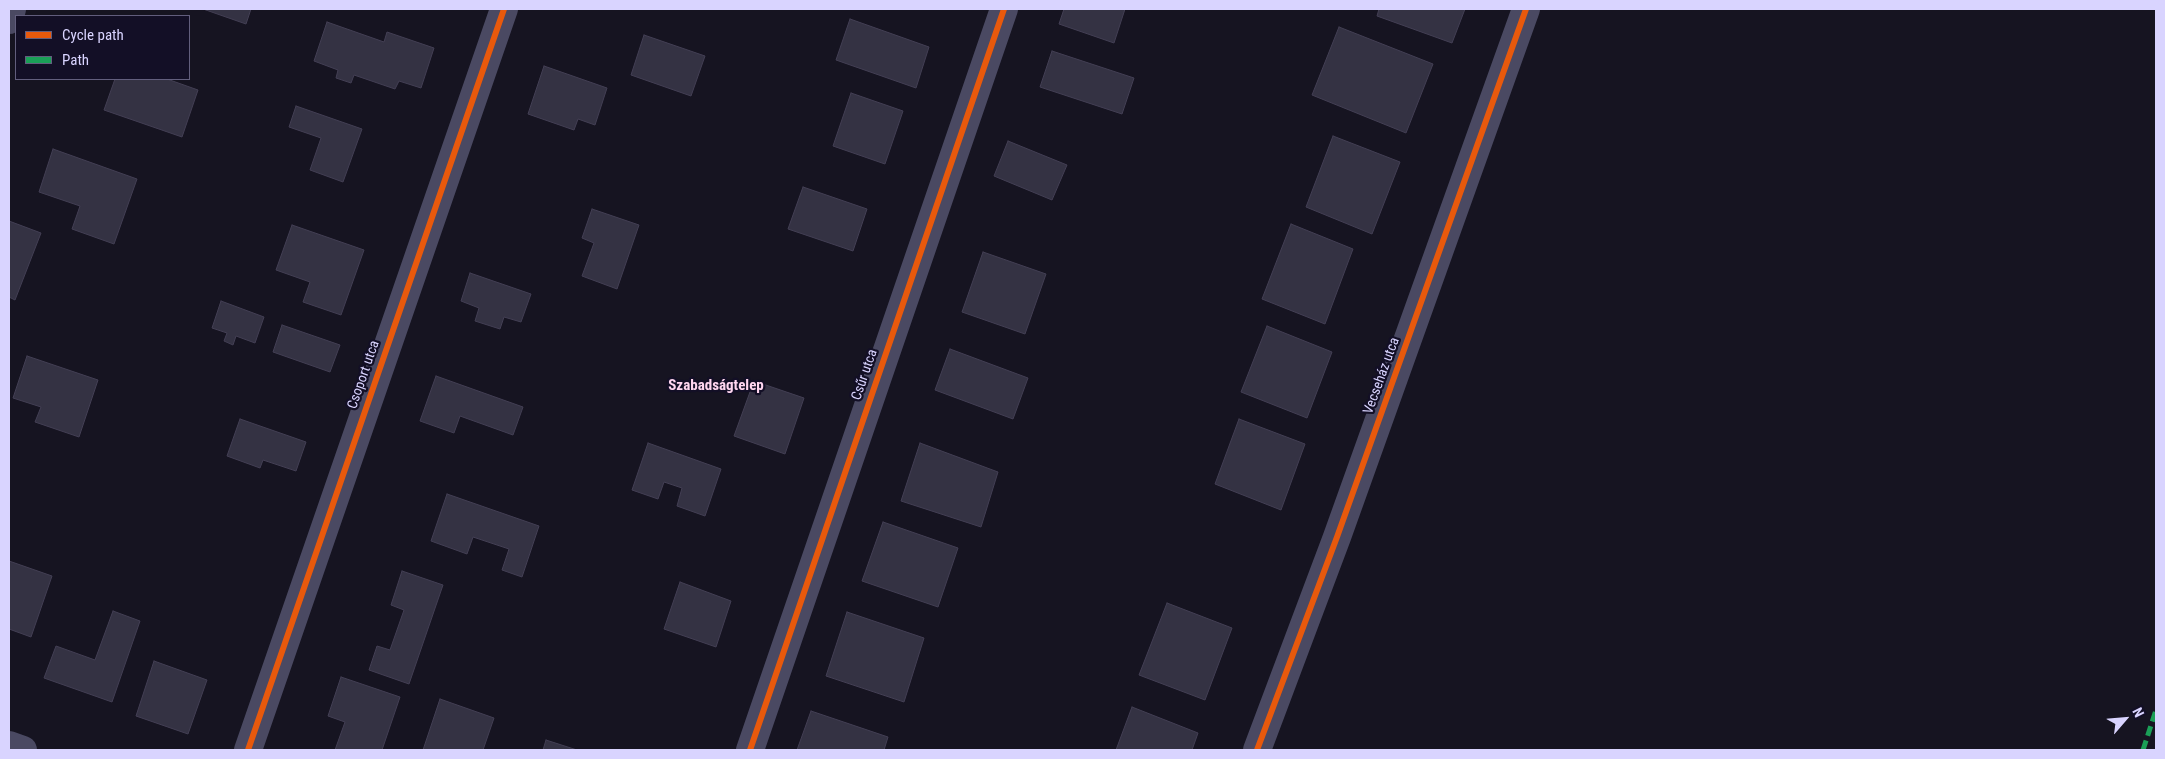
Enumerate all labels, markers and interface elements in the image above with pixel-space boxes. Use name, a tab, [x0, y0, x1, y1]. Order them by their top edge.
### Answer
legend	[15, 15, 190, 80]
text: Cycle path	[62, 26, 124, 44]
text: Path	[62, 51, 89, 69]
street label: Vecseház utca	[1360, 335, 1404, 417]
street label: Csoport utca	[344, 339, 384, 411]
street label: Csűr utca	[848, 347, 882, 403]
district label: Szabadságtelep	[668, 377, 764, 395]
north arrow	[2100, 694, 2150, 744]
text: N	[2129, 705, 2147, 720]

